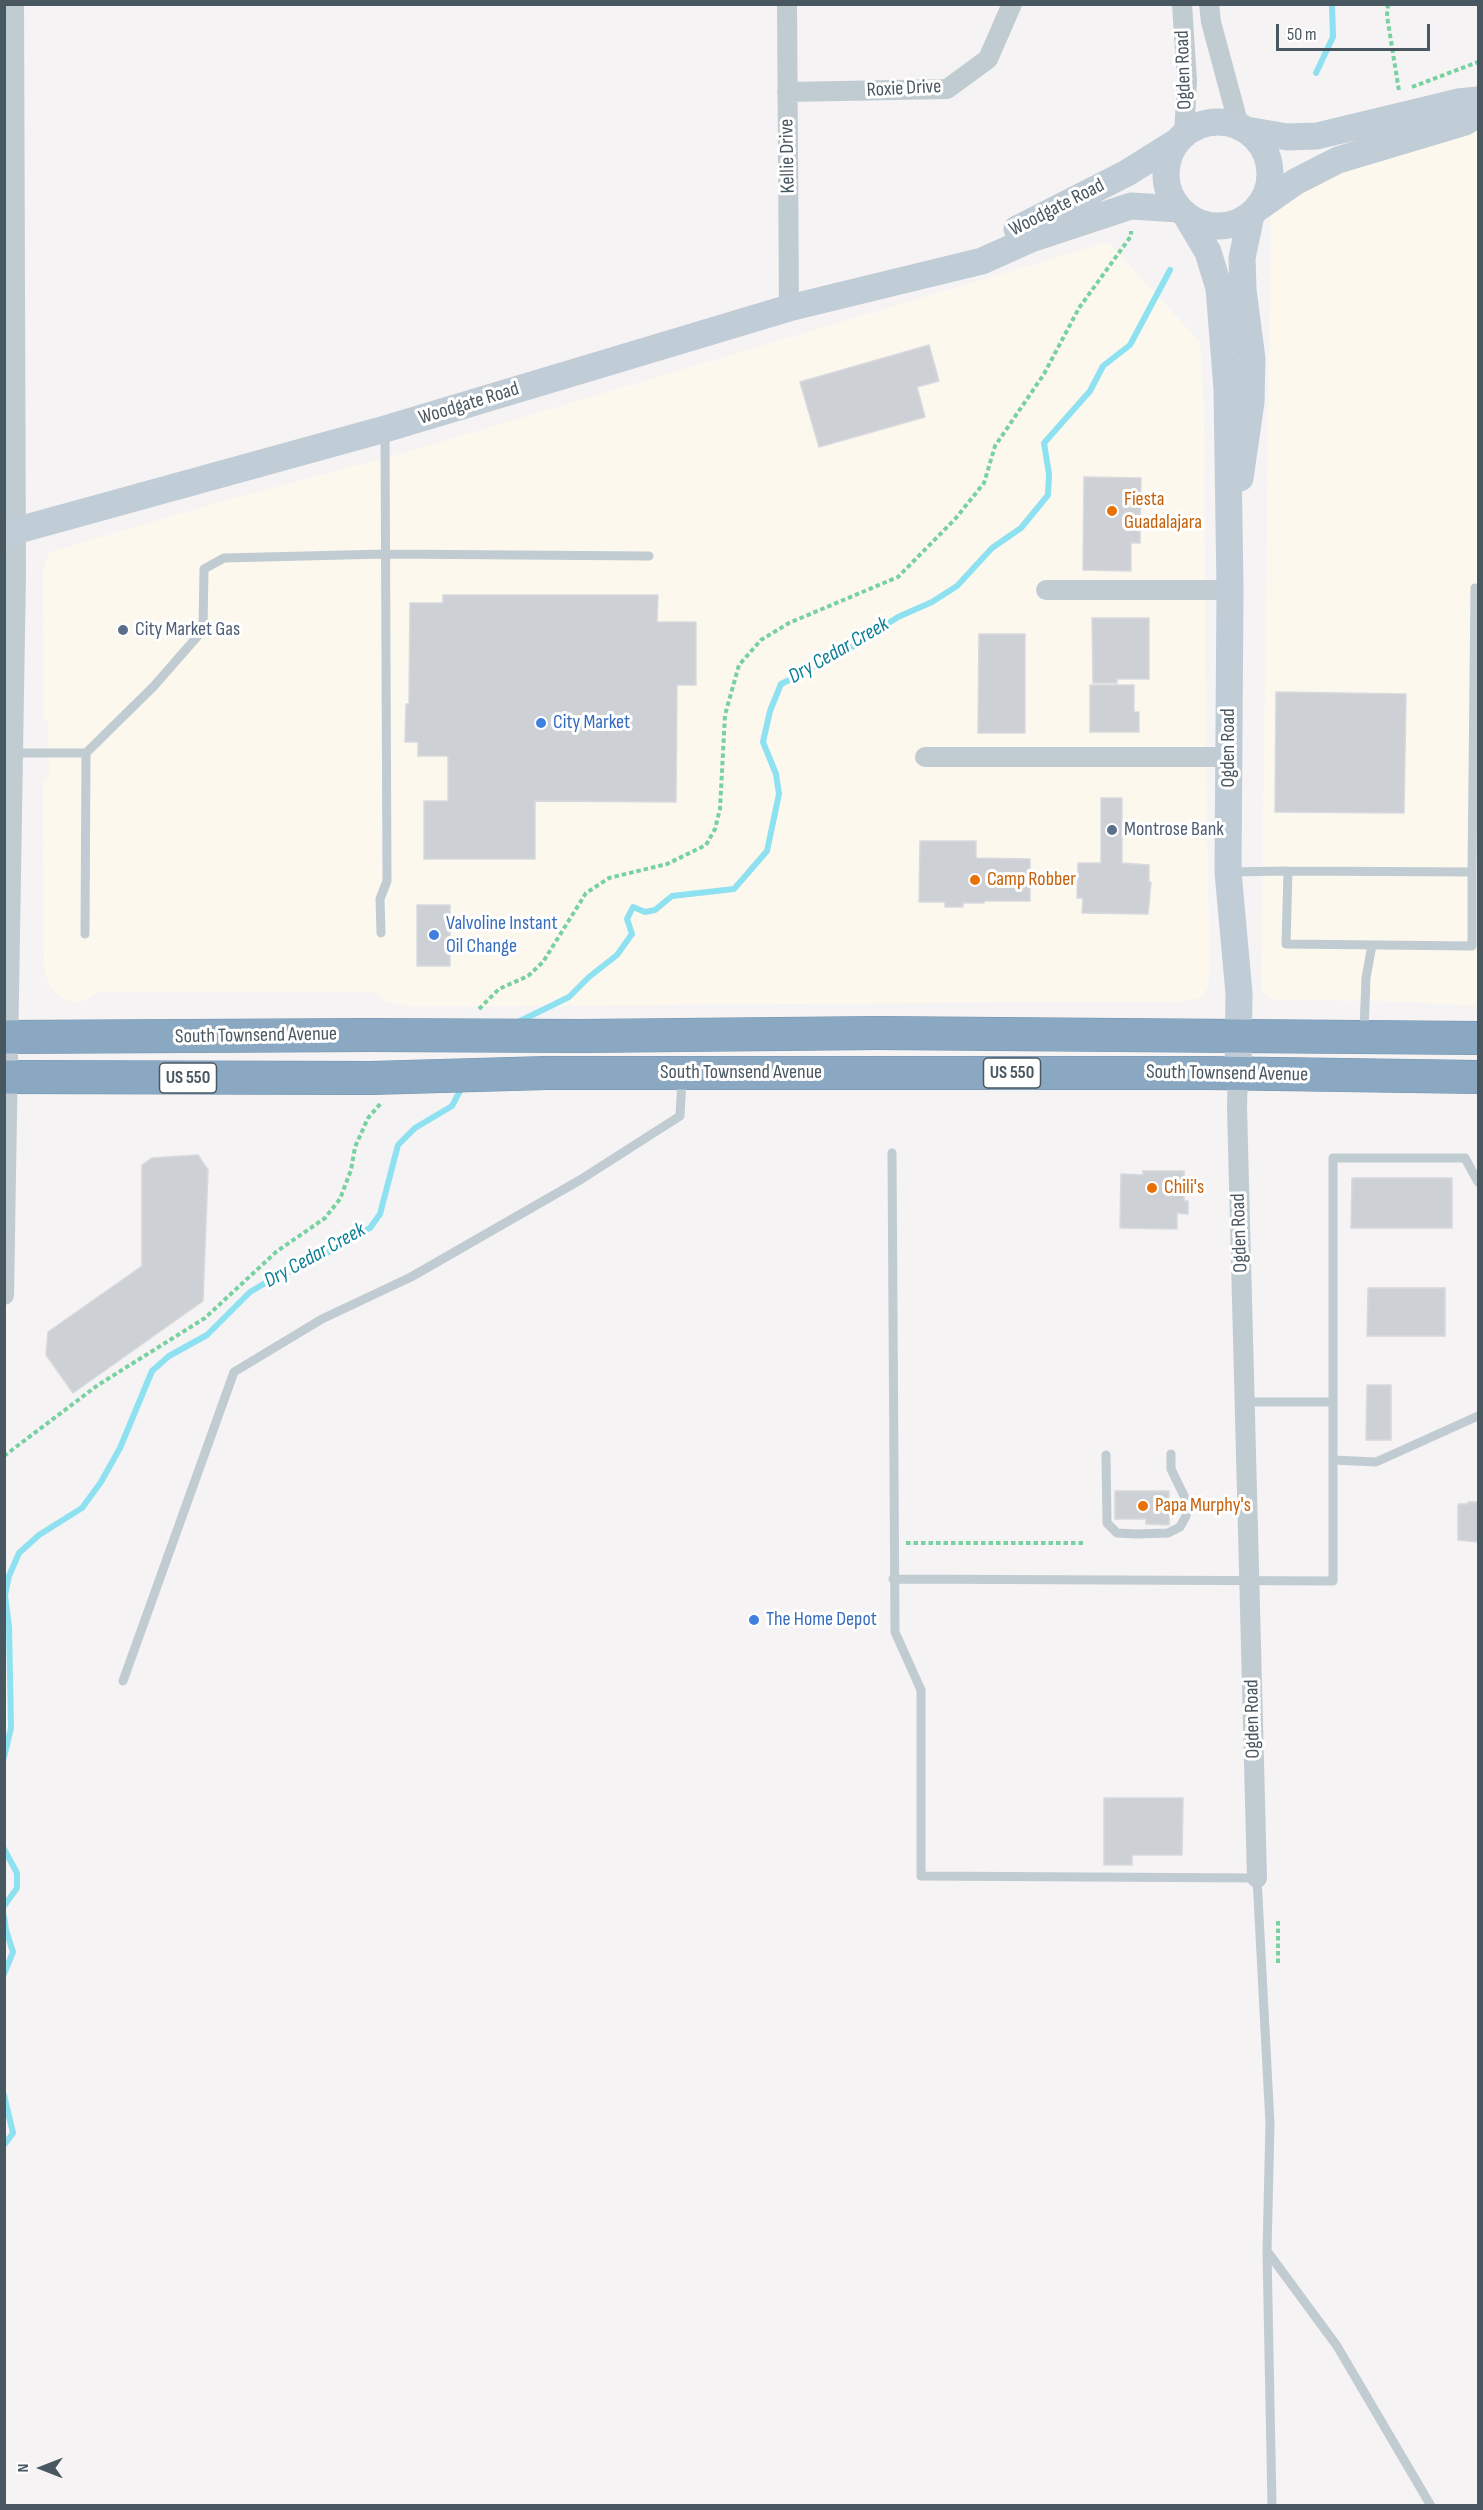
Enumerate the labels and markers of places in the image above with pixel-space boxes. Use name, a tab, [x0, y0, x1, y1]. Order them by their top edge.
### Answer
place label: Fiesta Guadalajara	[1124, 488, 1202, 535]
marker: Fiesta Guadalajara	[1105, 504, 1119, 518]
place label: City Market Gas	[135, 618, 240, 642]
marker: City Market Gas	[116, 623, 130, 637]
place label: City Market	[553, 711, 630, 735]
marker: City Market	[534, 716, 548, 730]
place label: Montrose Bank	[1124, 818, 1224, 842]
marker: Montrose Bank	[1105, 823, 1119, 837]
place label: Camp Robber	[987, 868, 1076, 892]
marker: Camp Robber	[968, 873, 982, 887]
place label: Valvoline Instant Oil Change	[446, 912, 558, 959]
marker: Valvoline Instant Oil Change	[427, 928, 441, 942]
place label: Chili's	[1164, 1176, 1204, 1200]
marker: Chili's	[1145, 1181, 1159, 1195]
place label: Papa Murphy's	[1155, 1494, 1251, 1518]
marker: Papa Murphy's	[1136, 1499, 1150, 1513]
place label: The Home Depot	[766, 1608, 877, 1632]
marker: The Home Depot	[747, 1613, 761, 1627]

